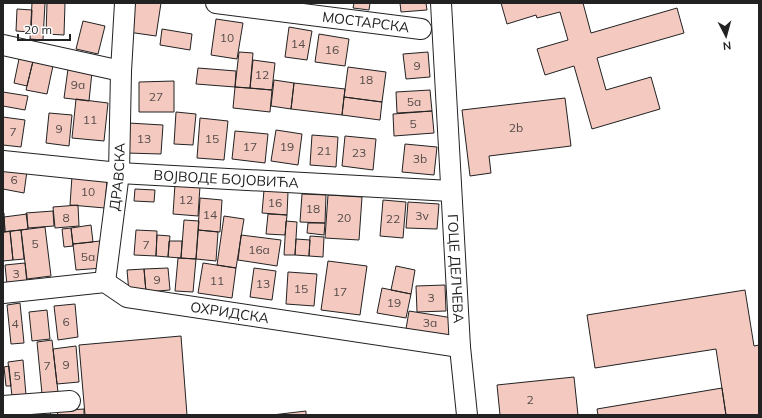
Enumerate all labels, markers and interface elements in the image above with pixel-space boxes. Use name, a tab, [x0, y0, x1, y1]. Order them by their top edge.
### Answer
street label: МОСТАРСКА	[321, 8, 411, 37]
scale bar	[18, 16, 70, 42]
north arrow	[706, 16, 746, 56]
text: 20 m	[24, 22, 52, 37]
house number: 10	[220, 30, 234, 45]
house number: 14	[291, 36, 305, 51]
text: N	[722, 39, 732, 53]
house number: 16	[325, 42, 339, 57]
house number: 9	[413, 58, 421, 73]
house number: 12	[255, 67, 269, 82]
house number: 18	[359, 72, 373, 87]
house number: 9a	[71, 77, 85, 92]
house number: 27	[149, 89, 163, 104]
house number: 5a	[407, 94, 421, 109]
house number: 11	[83, 112, 97, 127]
house number: 5	[409, 116, 417, 131]
house number: 2b	[509, 120, 523, 135]
house number: 9	[55, 121, 63, 136]
house number: 7	[9, 124, 17, 139]
house number: 13	[137, 131, 151, 146]
house number: 15	[205, 131, 219, 146]
house number: 17	[243, 139, 257, 154]
house number: 19	[280, 139, 294, 154]
street label: ДРАВСКА	[105, 142, 129, 212]
house number: 21	[317, 143, 331, 158]
house number: 23	[352, 145, 366, 160]
house number: 3b	[413, 151, 427, 166]
street label: ВОЈВОДЕ БОЈОВИЋА	[153, 166, 300, 192]
house number: 6	[10, 172, 18, 187]
house number: 10	[81, 184, 95, 199]
house number: 12	[179, 192, 193, 207]
house number: 16	[268, 195, 282, 210]
house number: 18	[306, 201, 320, 216]
house number: 14	[203, 207, 217, 222]
house number: 3v	[415, 208, 429, 223]
house number: 8	[62, 210, 70, 225]
house number: 20	[337, 210, 351, 225]
house number: 22	[386, 211, 400, 226]
street label: ГОЦЕ ДЕЛЧЕВА	[444, 213, 468, 324]
house number: 5	[31, 236, 39, 251]
house number: 7	[142, 237, 150, 252]
house number: 16a	[248, 242, 270, 257]
house number: 5a	[81, 249, 95, 264]
house number: 3	[12, 266, 20, 281]
house number: 9	[153, 272, 161, 287]
house number: 11	[210, 273, 224, 288]
house number: 13	[256, 276, 270, 291]
house number: 15	[294, 281, 308, 296]
house number: 17	[333, 284, 347, 299]
house number: 3	[427, 290, 435, 305]
house number: 19	[387, 295, 401, 310]
street label: ОХРИДСКА	[189, 298, 271, 327]
house number: 6	[62, 314, 70, 329]
house number: 3a	[423, 315, 437, 330]
house number: 4	[11, 316, 19, 331]
house number: 9	[62, 357, 70, 372]
house number: 7	[43, 358, 51, 373]
house number: 5	[13, 368, 21, 383]
house number: 2	[526, 392, 534, 407]

